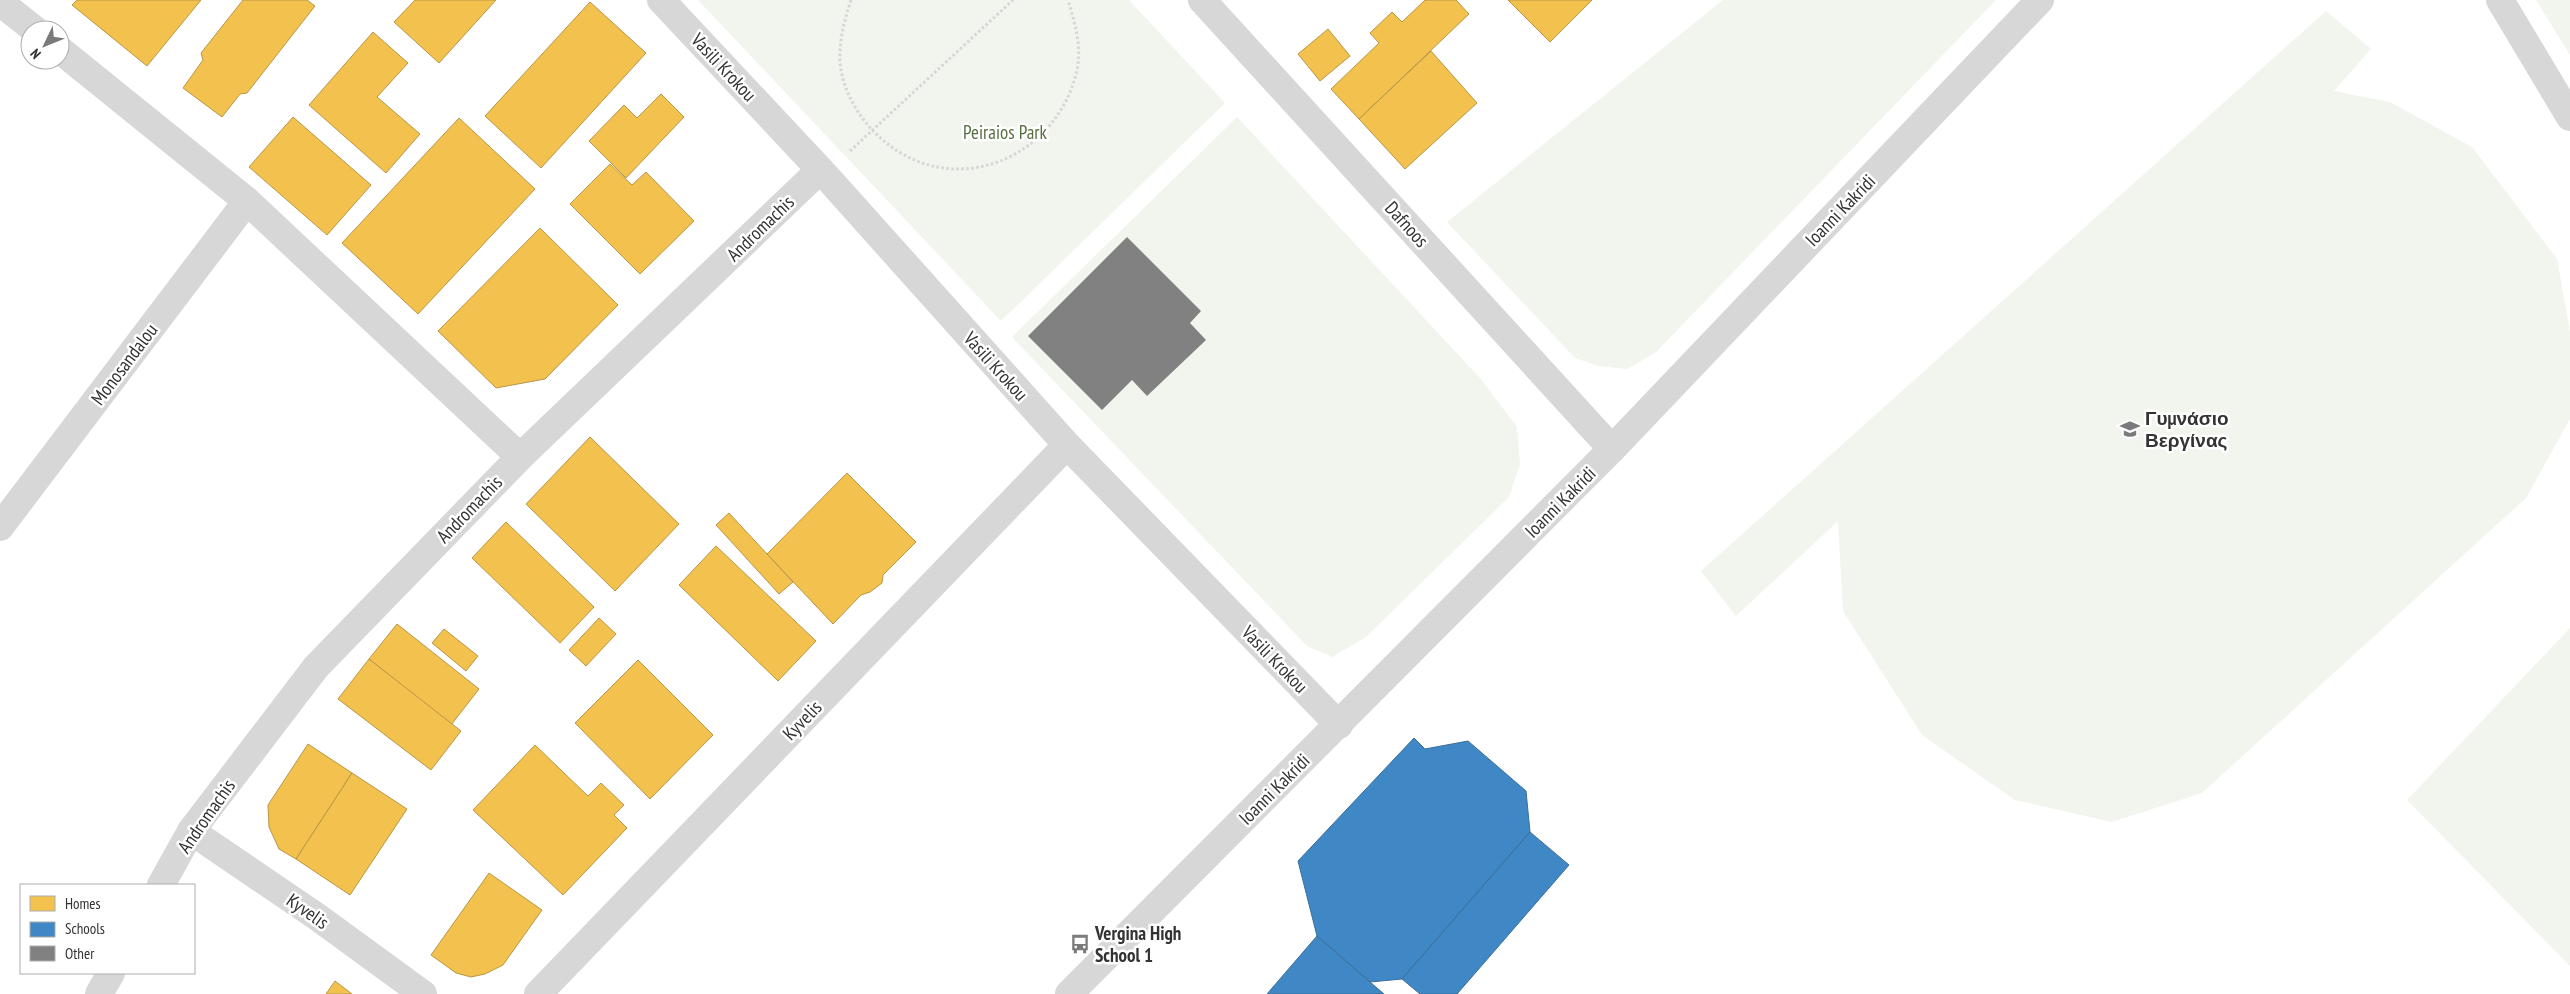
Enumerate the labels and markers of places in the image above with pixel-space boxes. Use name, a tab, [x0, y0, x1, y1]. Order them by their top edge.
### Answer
place label: Γυμνάσιο Βεργίνας	[2145, 406, 2229, 452]
school or university icon: Γυμνάσιο Βεργίνας	[2119, 418, 2141, 440]
place label: Vergina High School 1	[1094, 921, 1181, 967]
bus stop icon: Vergina High School 1	[1069, 933, 1091, 955]

